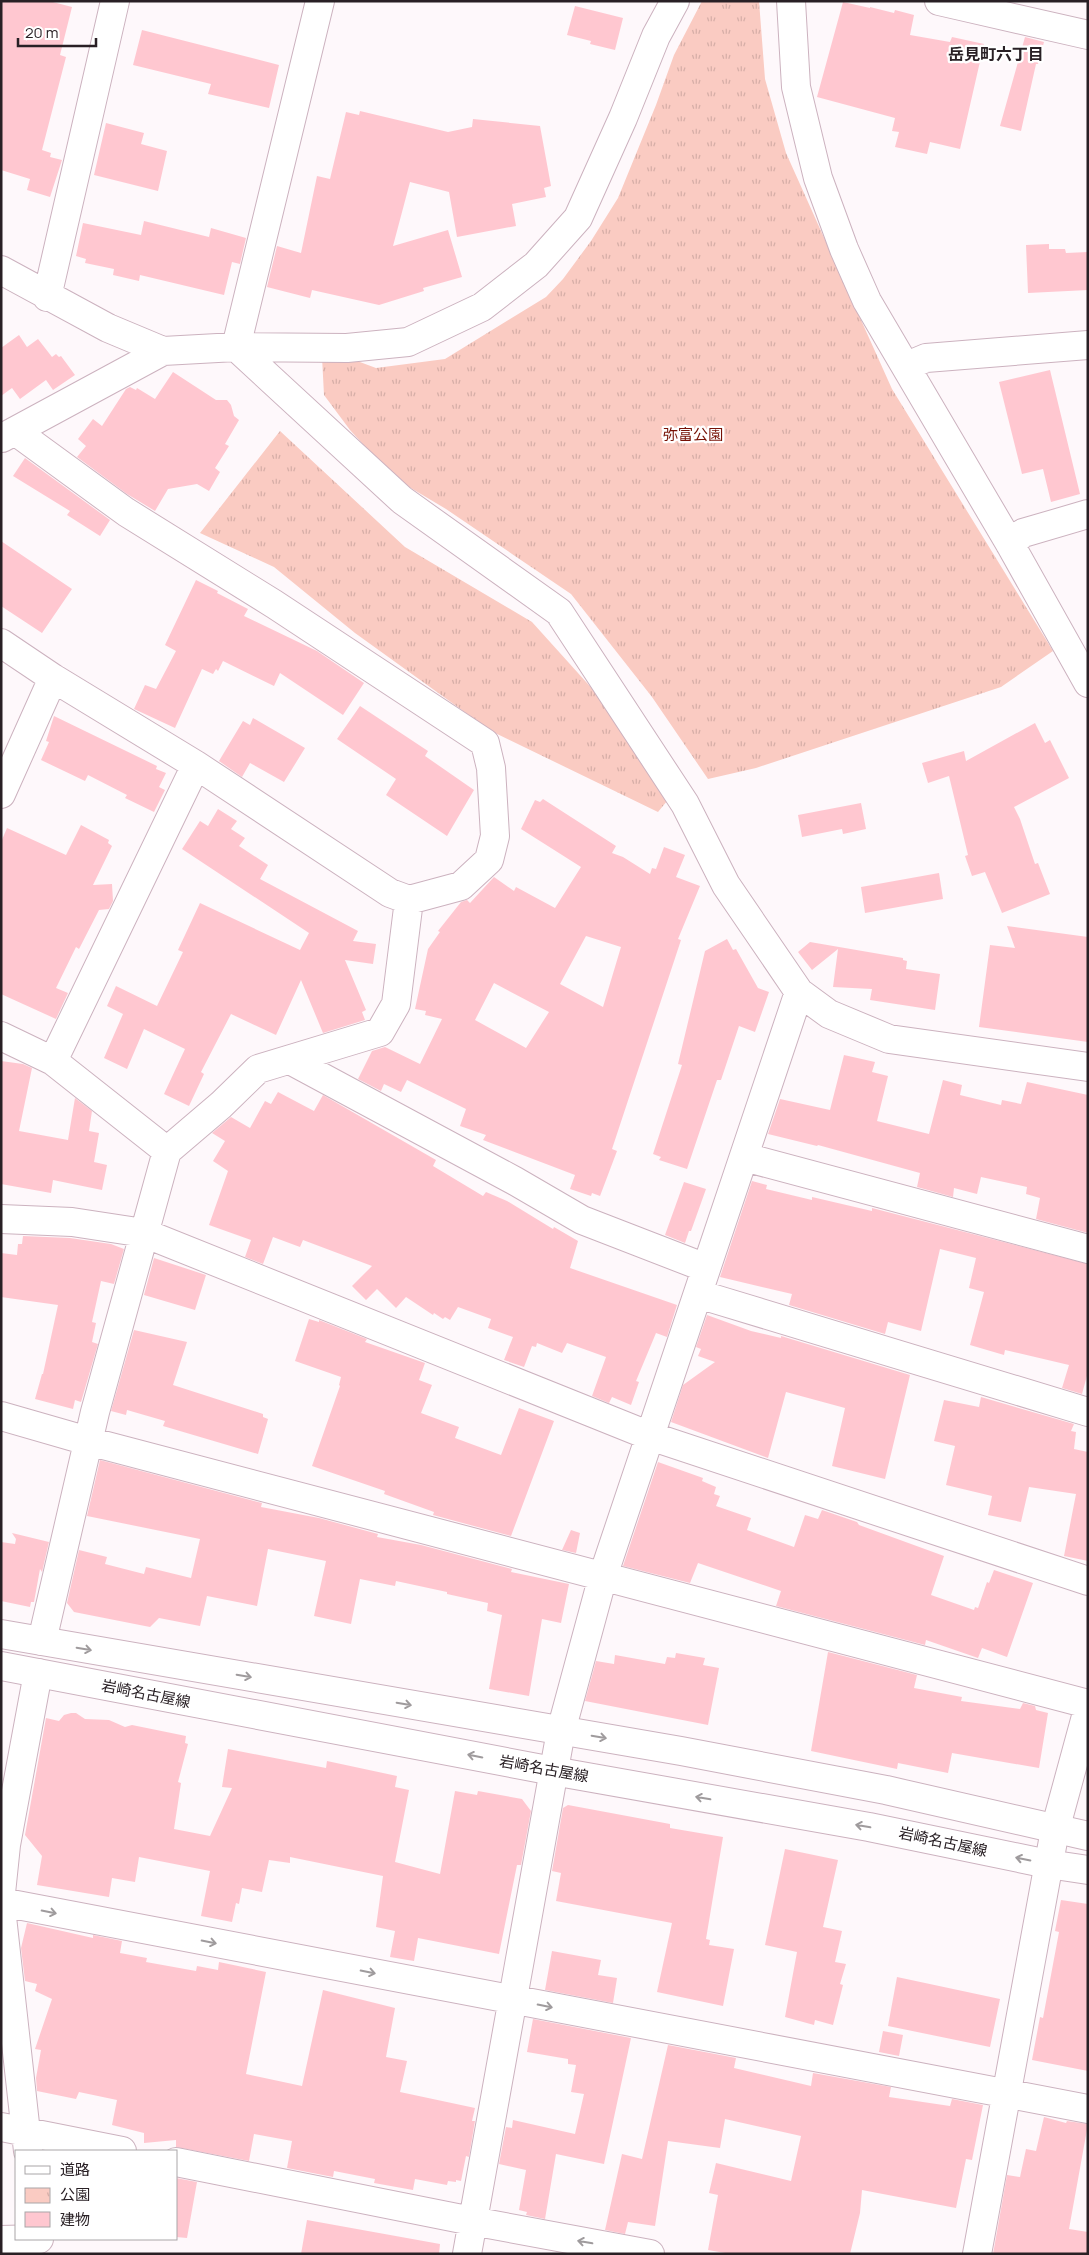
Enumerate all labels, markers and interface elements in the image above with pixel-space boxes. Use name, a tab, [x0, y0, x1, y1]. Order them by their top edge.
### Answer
scale bar	[18, 15, 95, 47]
text: 20 m	[25, 22, 58, 43]
district label: 岳見町六丁目	[948, 43, 1044, 65]
park label: 弥富公園	[663, 424, 723, 445]
one-way arrow	[75, 1644, 91, 1654]
one-way arrow	[235, 1672, 251, 1682]
street label: 岩崎名古屋線	[100, 1675, 192, 1712]
one-way arrow	[396, 1699, 412, 1709]
one-way arrow	[590, 1733, 606, 1743]
street label: 岩崎名古屋線	[498, 1750, 590, 1787]
one-way arrow	[467, 1751, 483, 1761]
one-way arrow	[696, 1792, 712, 1802]
one-way arrow	[856, 1820, 872, 1830]
street label: 岩崎名古屋線	[897, 1822, 989, 1861]
one-way arrow	[1015, 1853, 1031, 1863]
one-way arrow	[41, 1907, 57, 1917]
one-way arrow	[200, 1937, 216, 1947]
one-way arrow	[360, 1968, 376, 1977]
one-way arrow	[537, 2001, 553, 2011]
legend	[15, 2150, 178, 2240]
text: 道路	[60, 2159, 90, 2180]
text: 公園	[60, 2184, 90, 2205]
text: 建物	[60, 2209, 90, 2230]
one-way arrow	[578, 2236, 594, 2246]

